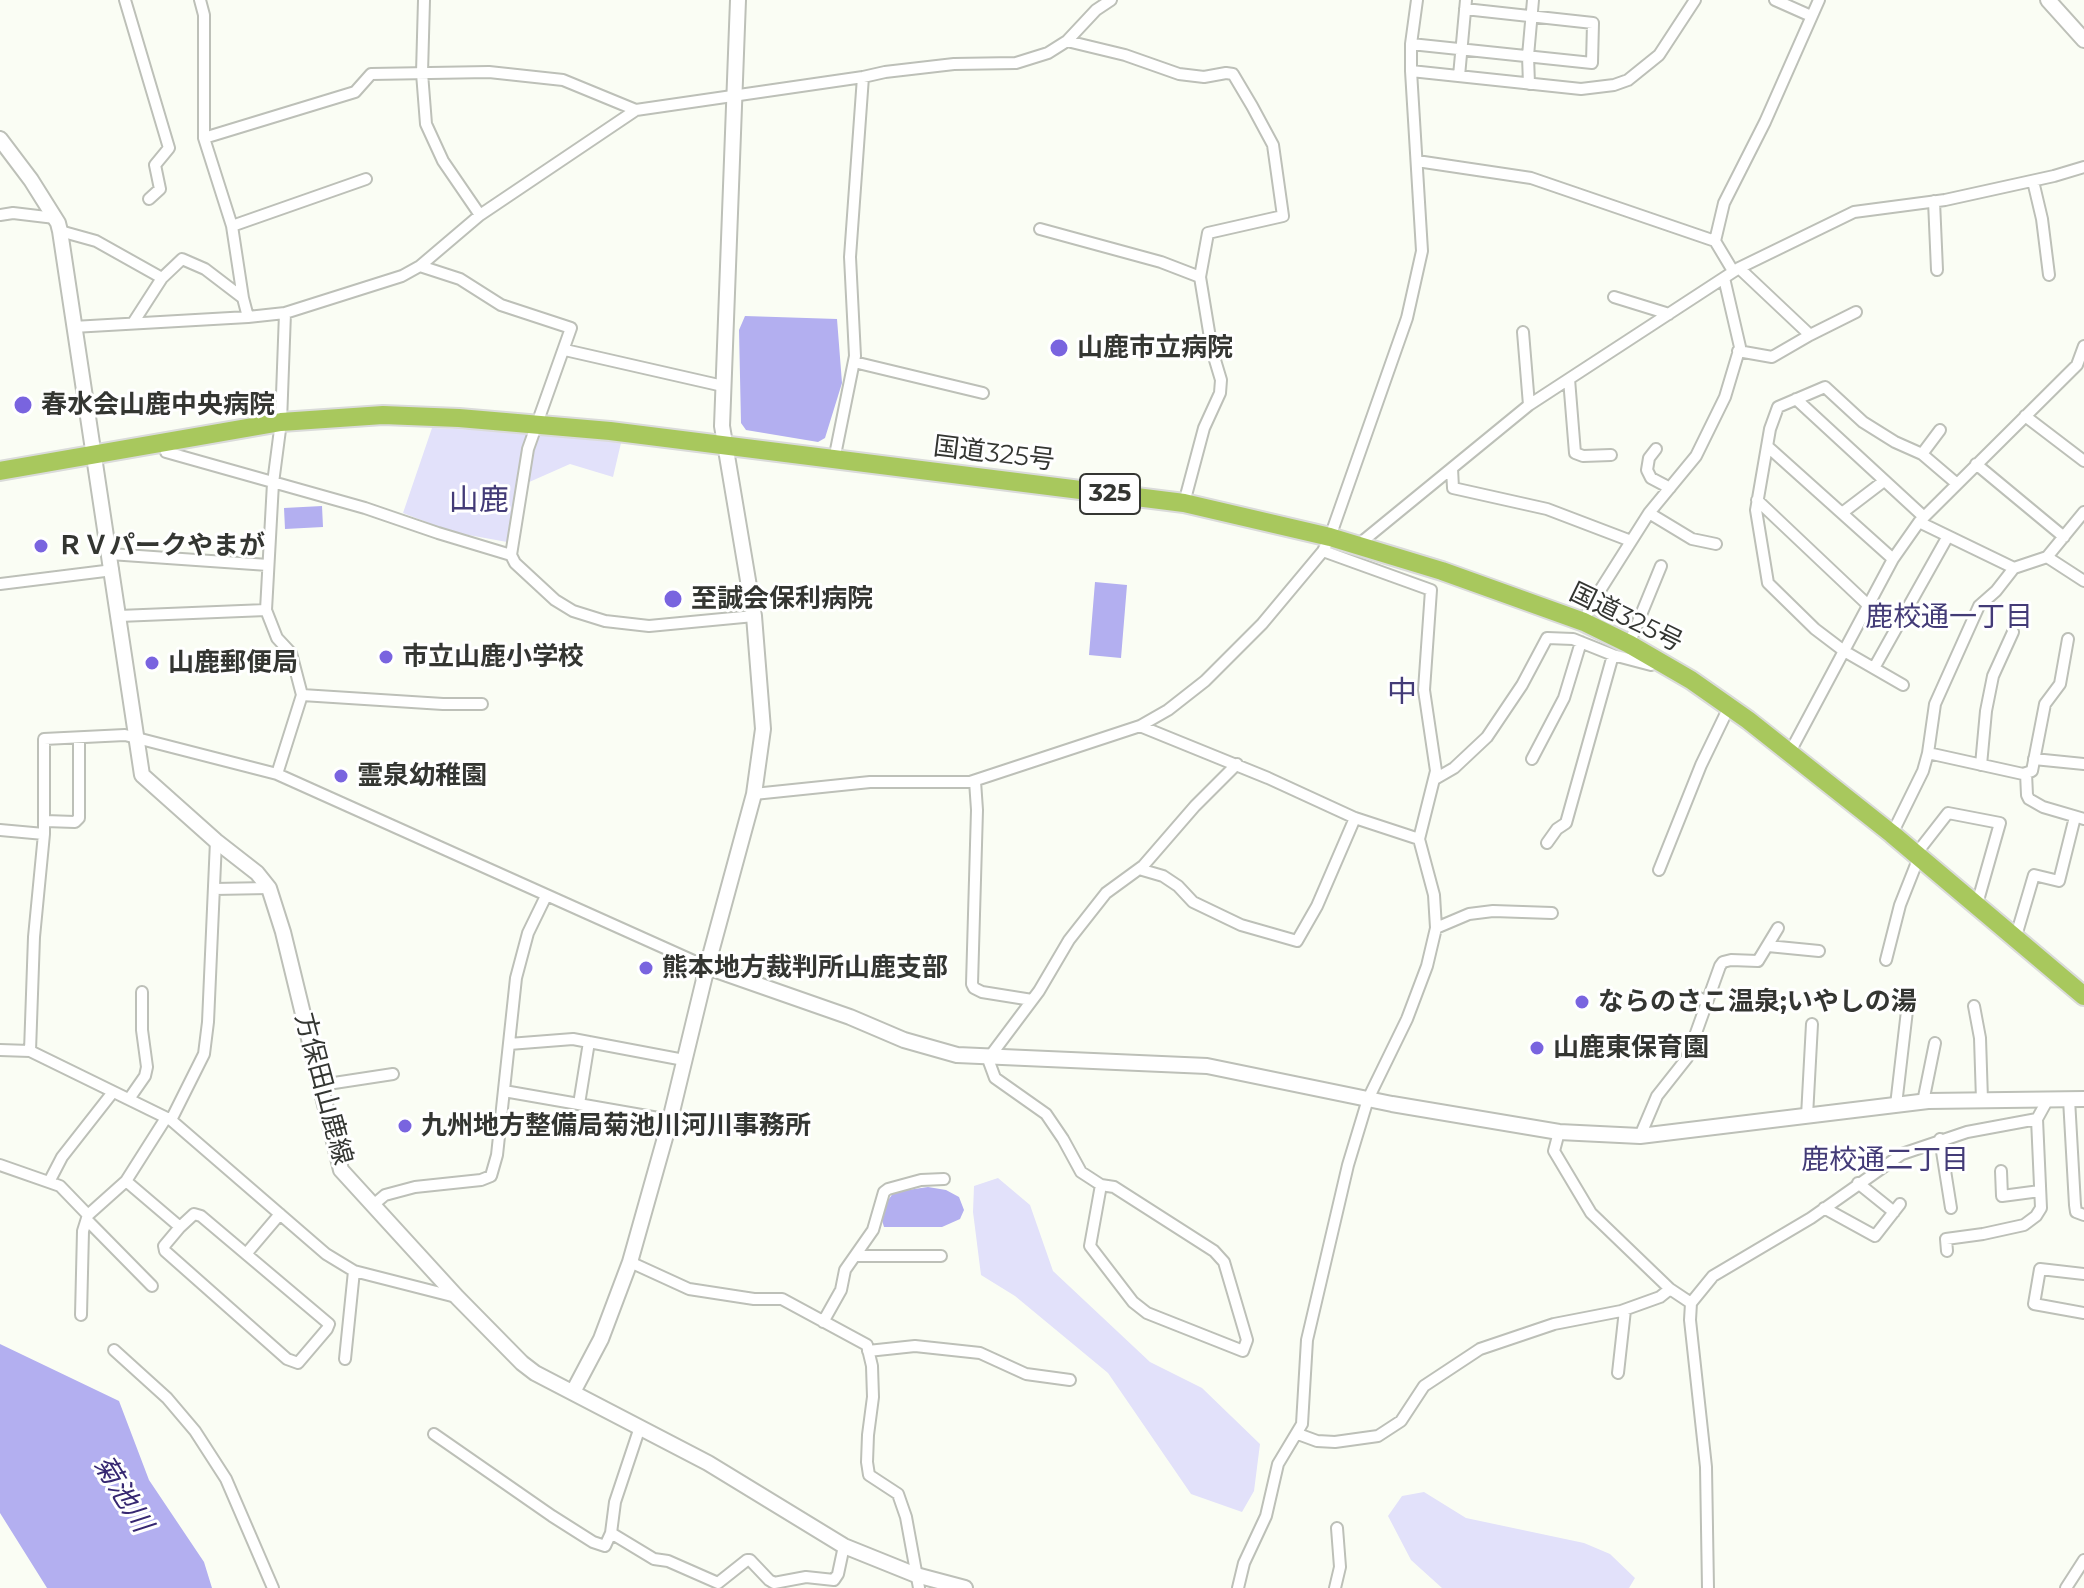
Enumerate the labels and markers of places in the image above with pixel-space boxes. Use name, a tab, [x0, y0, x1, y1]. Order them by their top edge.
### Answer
place label: 山鹿市立病院	[1077, 332, 1233, 364]
marker: 山鹿市立病院	[1048, 337, 1070, 359]
place label: 春水会山鹿中央病院	[41, 389, 275, 421]
marker: 春水会山鹿中央病院	[12, 394, 34, 416]
place label: ＲＶパークやまが	[57, 530, 265, 562]
marker: ＲＶパークやまが	[32, 537, 50, 555]
place label: 至誠会保利病院	[691, 583, 873, 615]
marker: 至誠会保利病院	[662, 588, 684, 610]
place label: 市立山鹿小学校	[402, 641, 584, 673]
place label: 山鹿郵便局	[168, 647, 298, 679]
marker: 市立山鹿小学校	[377, 648, 395, 666]
marker: 山鹿郵便局	[143, 654, 161, 672]
place label: 霊泉幼稚園	[357, 760, 487, 792]
marker: 霊泉幼稚園	[332, 767, 350, 785]
place label: 熊本地方裁判所山鹿支部	[662, 952, 948, 984]
marker: 熊本地方裁判所山鹿支部	[637, 959, 655, 977]
place label: ならのさこ温泉;いやしの湯	[1598, 986, 1917, 1018]
marker: ならのさこ温泉;いやしの湯	[1573, 993, 1591, 1011]
place label: 山鹿東保育園	[1553, 1032, 1709, 1064]
marker: 山鹿東保育園	[1528, 1039, 1546, 1057]
place label: 九州地方整備局菊池川河川事務所	[421, 1110, 811, 1142]
marker: 九州地方整備局菊池川河川事務所	[396, 1117, 414, 1135]

